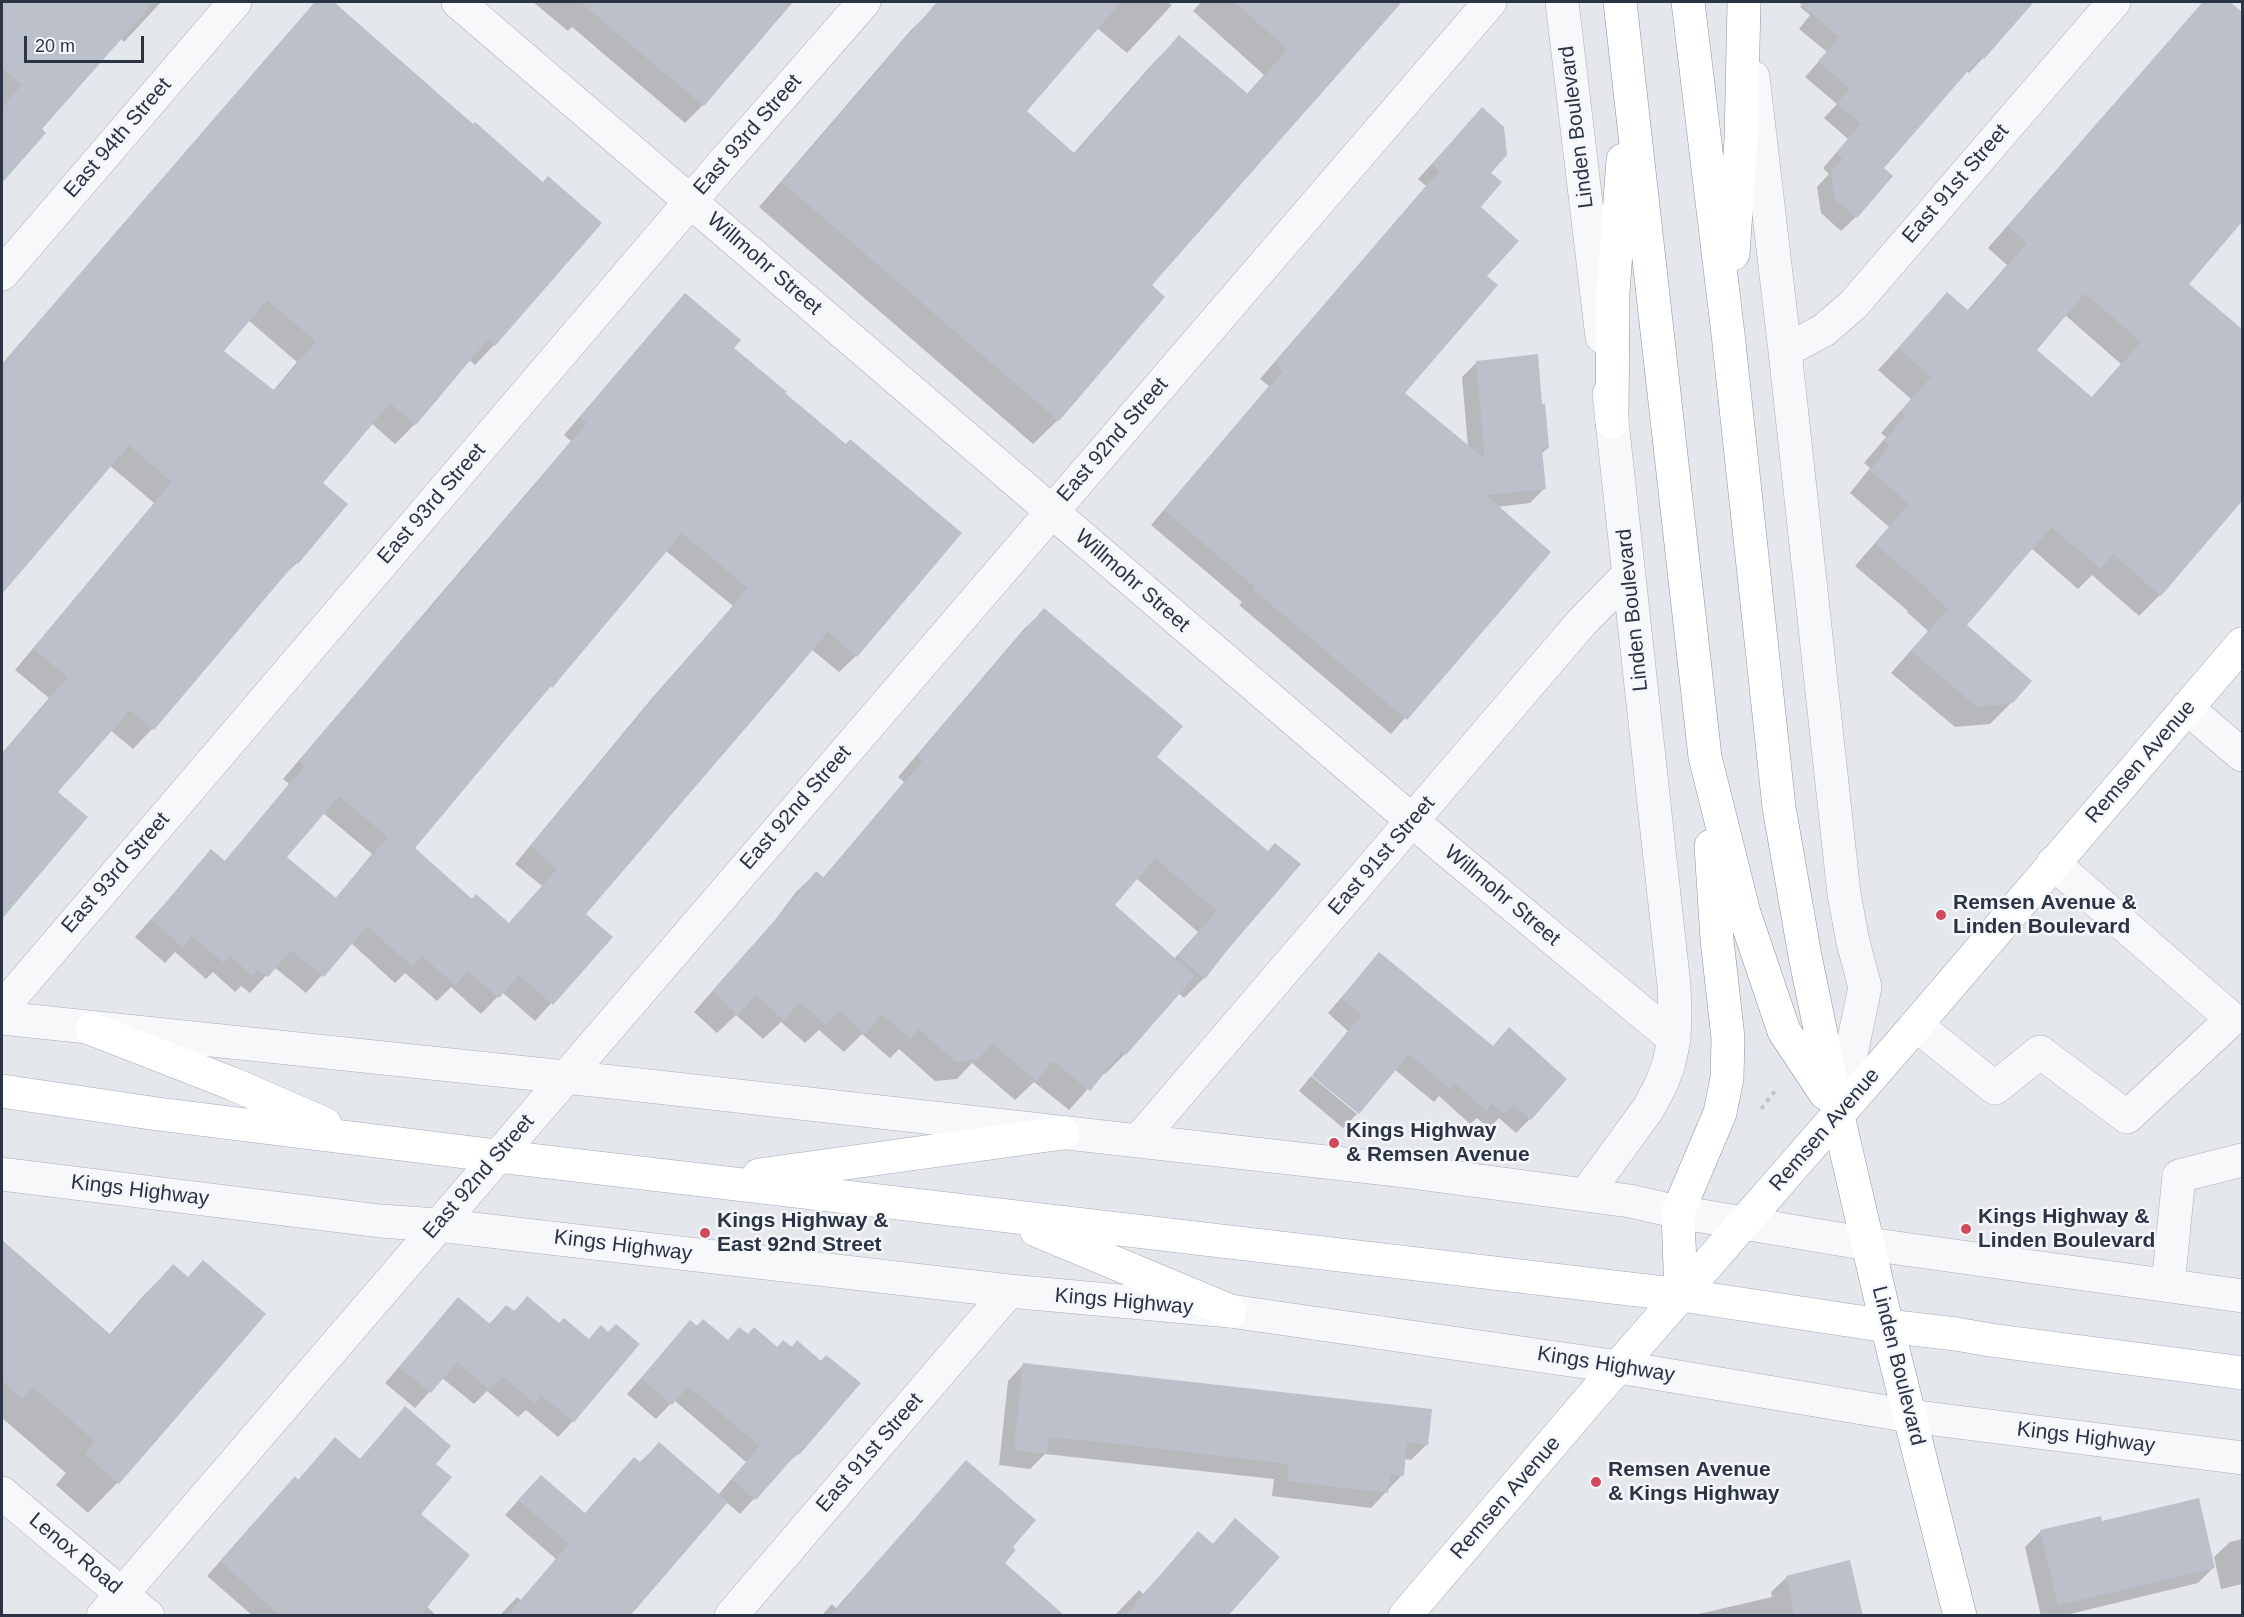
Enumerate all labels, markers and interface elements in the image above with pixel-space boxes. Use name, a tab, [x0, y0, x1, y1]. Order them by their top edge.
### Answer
scale bar	[27, 24, 147, 62]
text: 20 m	[35, 36, 75, 56]
street label: Linden Boulevard	[1555, 44, 1599, 210]
street label: East 93rd Street	[689, 69, 807, 201]
street label: East 94th Street	[59, 73, 177, 203]
street label: East 91st Street	[1897, 119, 2015, 249]
street label: Willmohr Street	[702, 207, 826, 321]
street label: East 92nd Street	[1052, 373, 1174, 507]
street label: East 93rd Street	[373, 438, 491, 570]
street label: Willmohr Street	[1070, 524, 1194, 638]
street label: Linden Boulevard	[1612, 527, 1654, 693]
street label: Remsen Avenue	[2081, 695, 2201, 829]
street label: East 92nd Street	[735, 741, 857, 875]
street label: East 91st Street	[1323, 791, 1441, 921]
street label: East 93rd Street	[57, 807, 175, 939]
street label: Willmohr Street	[1439, 840, 1565, 952]
place label: Remsen Avenue & Linden Boulevard	[1953, 890, 2137, 940]
marker: Remsen Avenue & Linden Boulevard	[1934, 908, 1948, 922]
street label: Remsen Avenue	[1765, 1063, 1885, 1197]
street label: East 92nd Street	[418, 1110, 540, 1244]
place label: Kings Highway & Remsen Avenue	[1346, 1118, 1530, 1168]
marker: Kings Highway & Remsen Avenue	[1327, 1136, 1341, 1150]
street label: Kings Highway	[70, 1170, 210, 1212]
place label: Kings Highway & Linden Boulevard	[1978, 1204, 2155, 1254]
place label: Kings Highway & East 92nd Street	[717, 1208, 889, 1258]
marker: Kings Highway & Linden Boulevard	[1959, 1222, 1973, 1236]
street label: Kings Highway	[553, 1225, 693, 1267]
marker: Kings Highway & East 92nd Street	[698, 1226, 712, 1240]
street label: Kings Highway	[1054, 1283, 1194, 1321]
street label: Linden Boulevard	[1866, 1284, 1930, 1448]
street label: Kings Highway	[1535, 1342, 1677, 1388]
street label: East 91st Street	[811, 1388, 929, 1518]
street label: Kings Highway	[2016, 1417, 2156, 1459]
street label: Remsen Avenue	[1446, 1431, 1566, 1565]
place label: Remsen Avenue & Kings Highway	[1608, 1457, 1780, 1507]
marker: Remsen Avenue & Kings Highway	[1589, 1475, 1603, 1489]
street label: Lenox Road	[24, 1508, 126, 1600]

